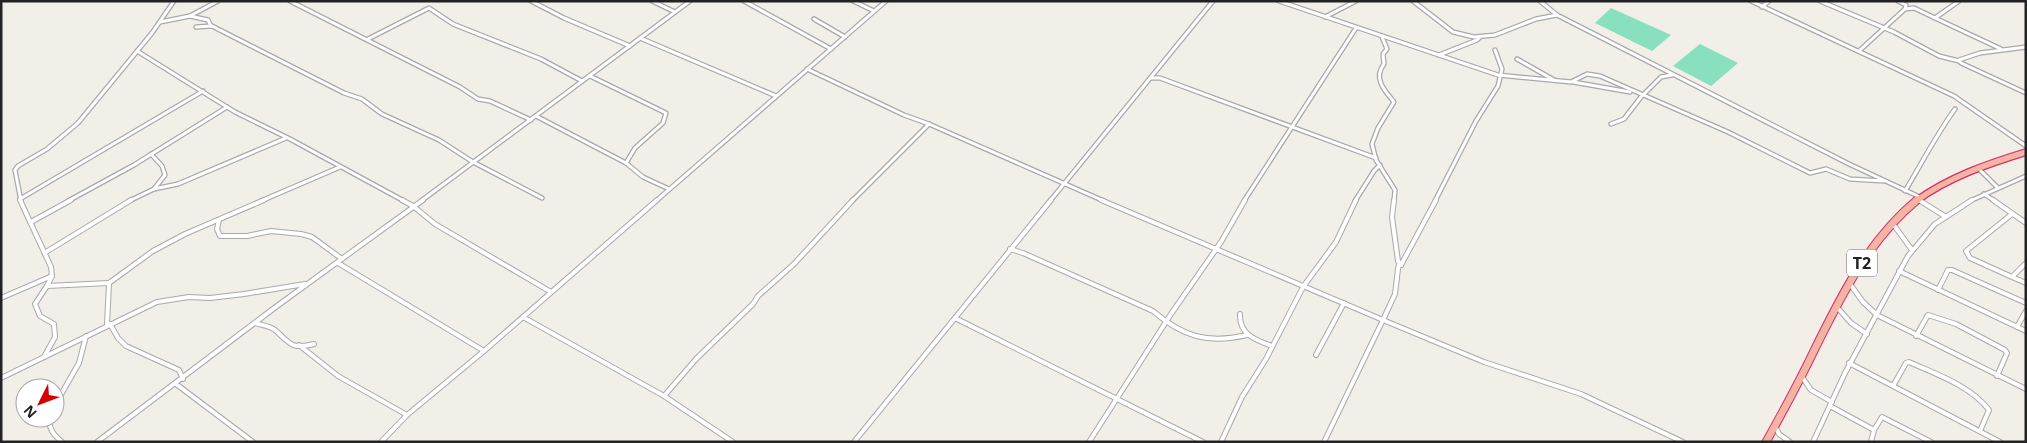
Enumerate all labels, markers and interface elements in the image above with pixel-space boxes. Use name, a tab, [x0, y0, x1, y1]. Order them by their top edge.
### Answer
road number: T2	[1847, 250, 1877, 276]
north arrow	[15, 378, 65, 428]
text: N	[19, 401, 41, 423]

